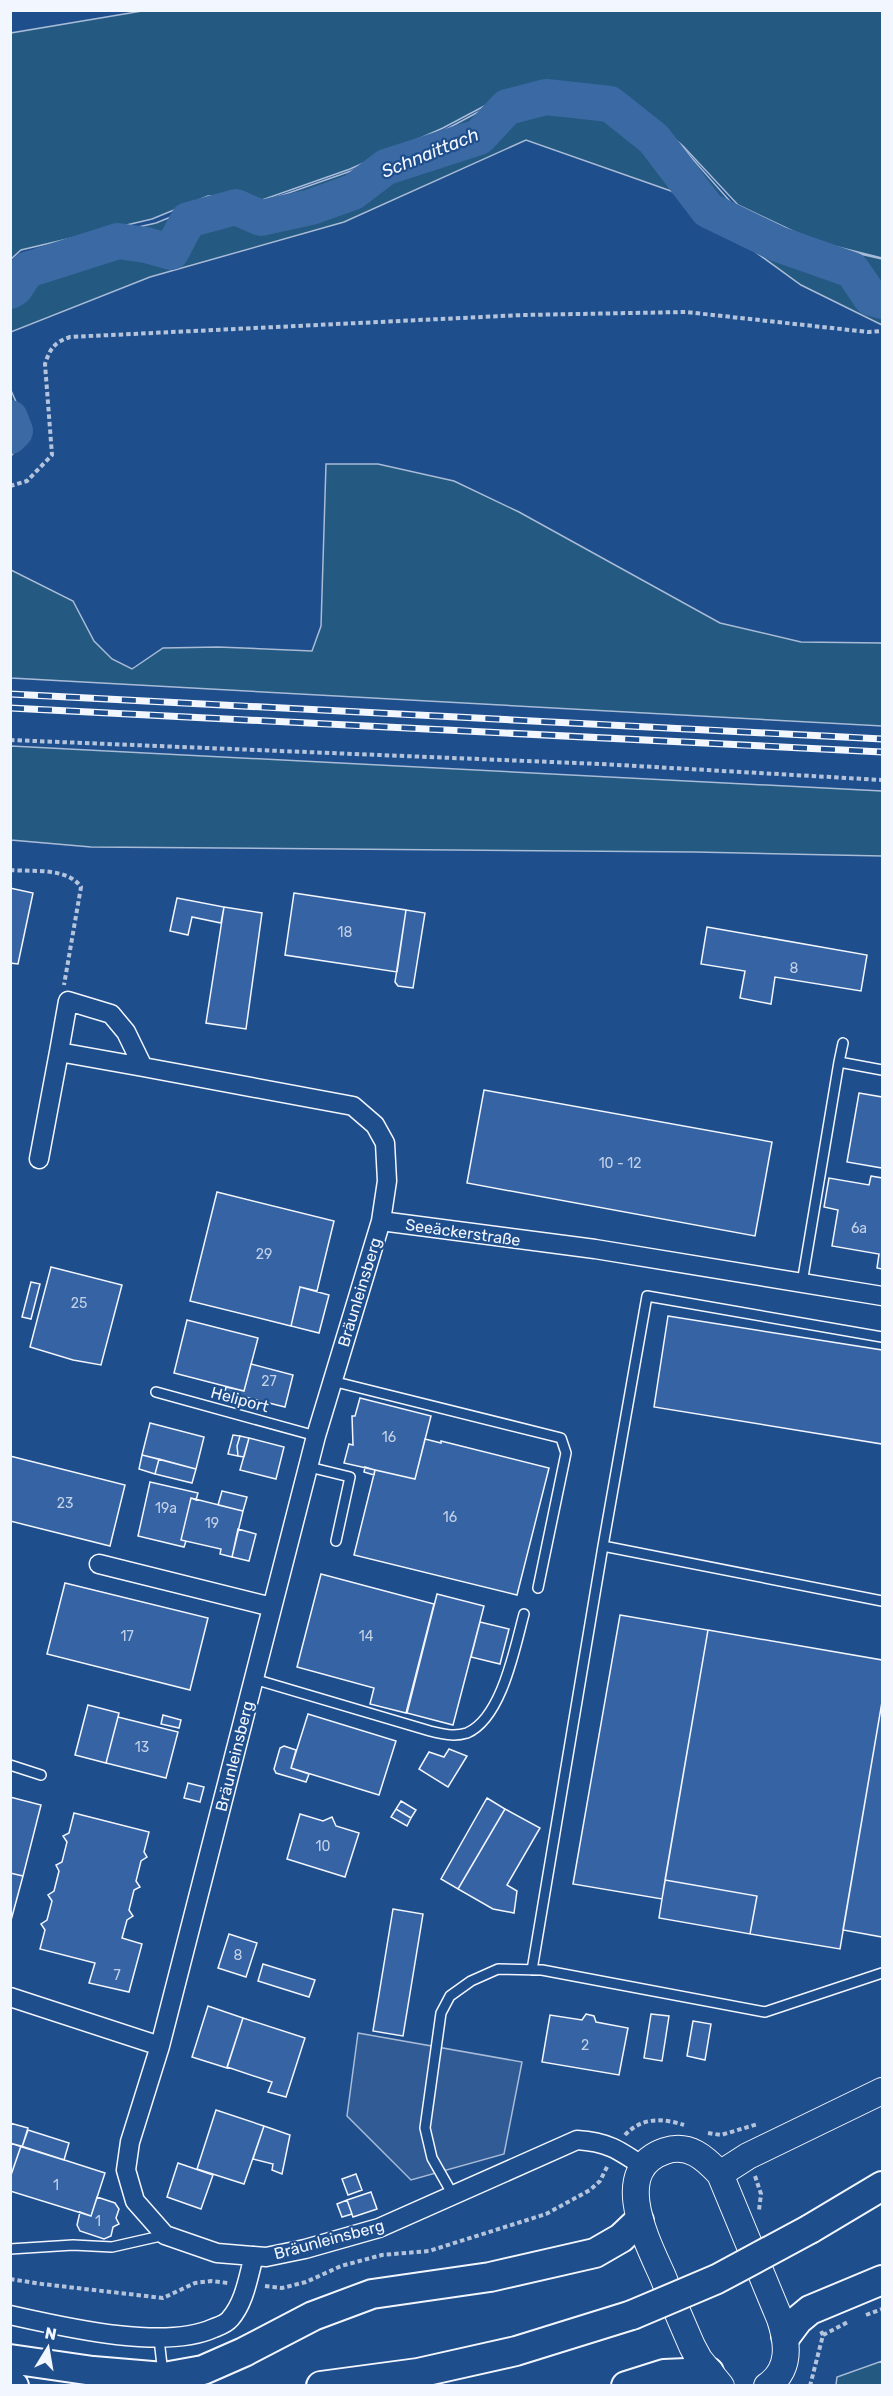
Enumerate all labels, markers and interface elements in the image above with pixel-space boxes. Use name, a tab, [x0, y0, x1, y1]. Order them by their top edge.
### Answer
water label: Schnaittach	[378, 123, 482, 183]
house number: 18	[338, 924, 353, 941]
house number: 8	[790, 960, 799, 977]
house number: 10 - 12	[599, 1155, 641, 1172]
street label: Seeäckerstraße	[404, 1215, 522, 1250]
house number: 6a	[851, 1220, 867, 1237]
street label: Bräunleinsberg	[334, 1235, 385, 1349]
house number: 29	[256, 1246, 272, 1263]
house number: 25	[71, 1295, 87, 1312]
house number: 27	[261, 1373, 277, 1390]
street label: Heliport	[209, 1383, 271, 1416]
house number: 16	[382, 1429, 396, 1446]
house number: 23	[57, 1495, 73, 1512]
house number: 19a	[155, 1500, 177, 1517]
house number: 16	[443, 1509, 457, 1526]
house number: 19	[205, 1515, 219, 1532]
house number: 17	[120, 1628, 134, 1645]
house number: 14	[359, 1628, 374, 1645]
street label: Bräunleinsberg	[212, 1699, 257, 1813]
house number: 13	[135, 1739, 149, 1756]
house number: 10	[316, 1838, 331, 1855]
house number: 8	[234, 1947, 243, 1964]
house number: 7	[113, 1967, 121, 1984]
house number: 2	[581, 2037, 589, 2054]
house number: 1	[53, 2177, 59, 2194]
house number: 1	[95, 2213, 101, 2230]
street label: Bräunleinsberg	[272, 2216, 386, 2263]
north arrow	[18, 2318, 78, 2378]
text: N	[43, 2323, 58, 2344]

